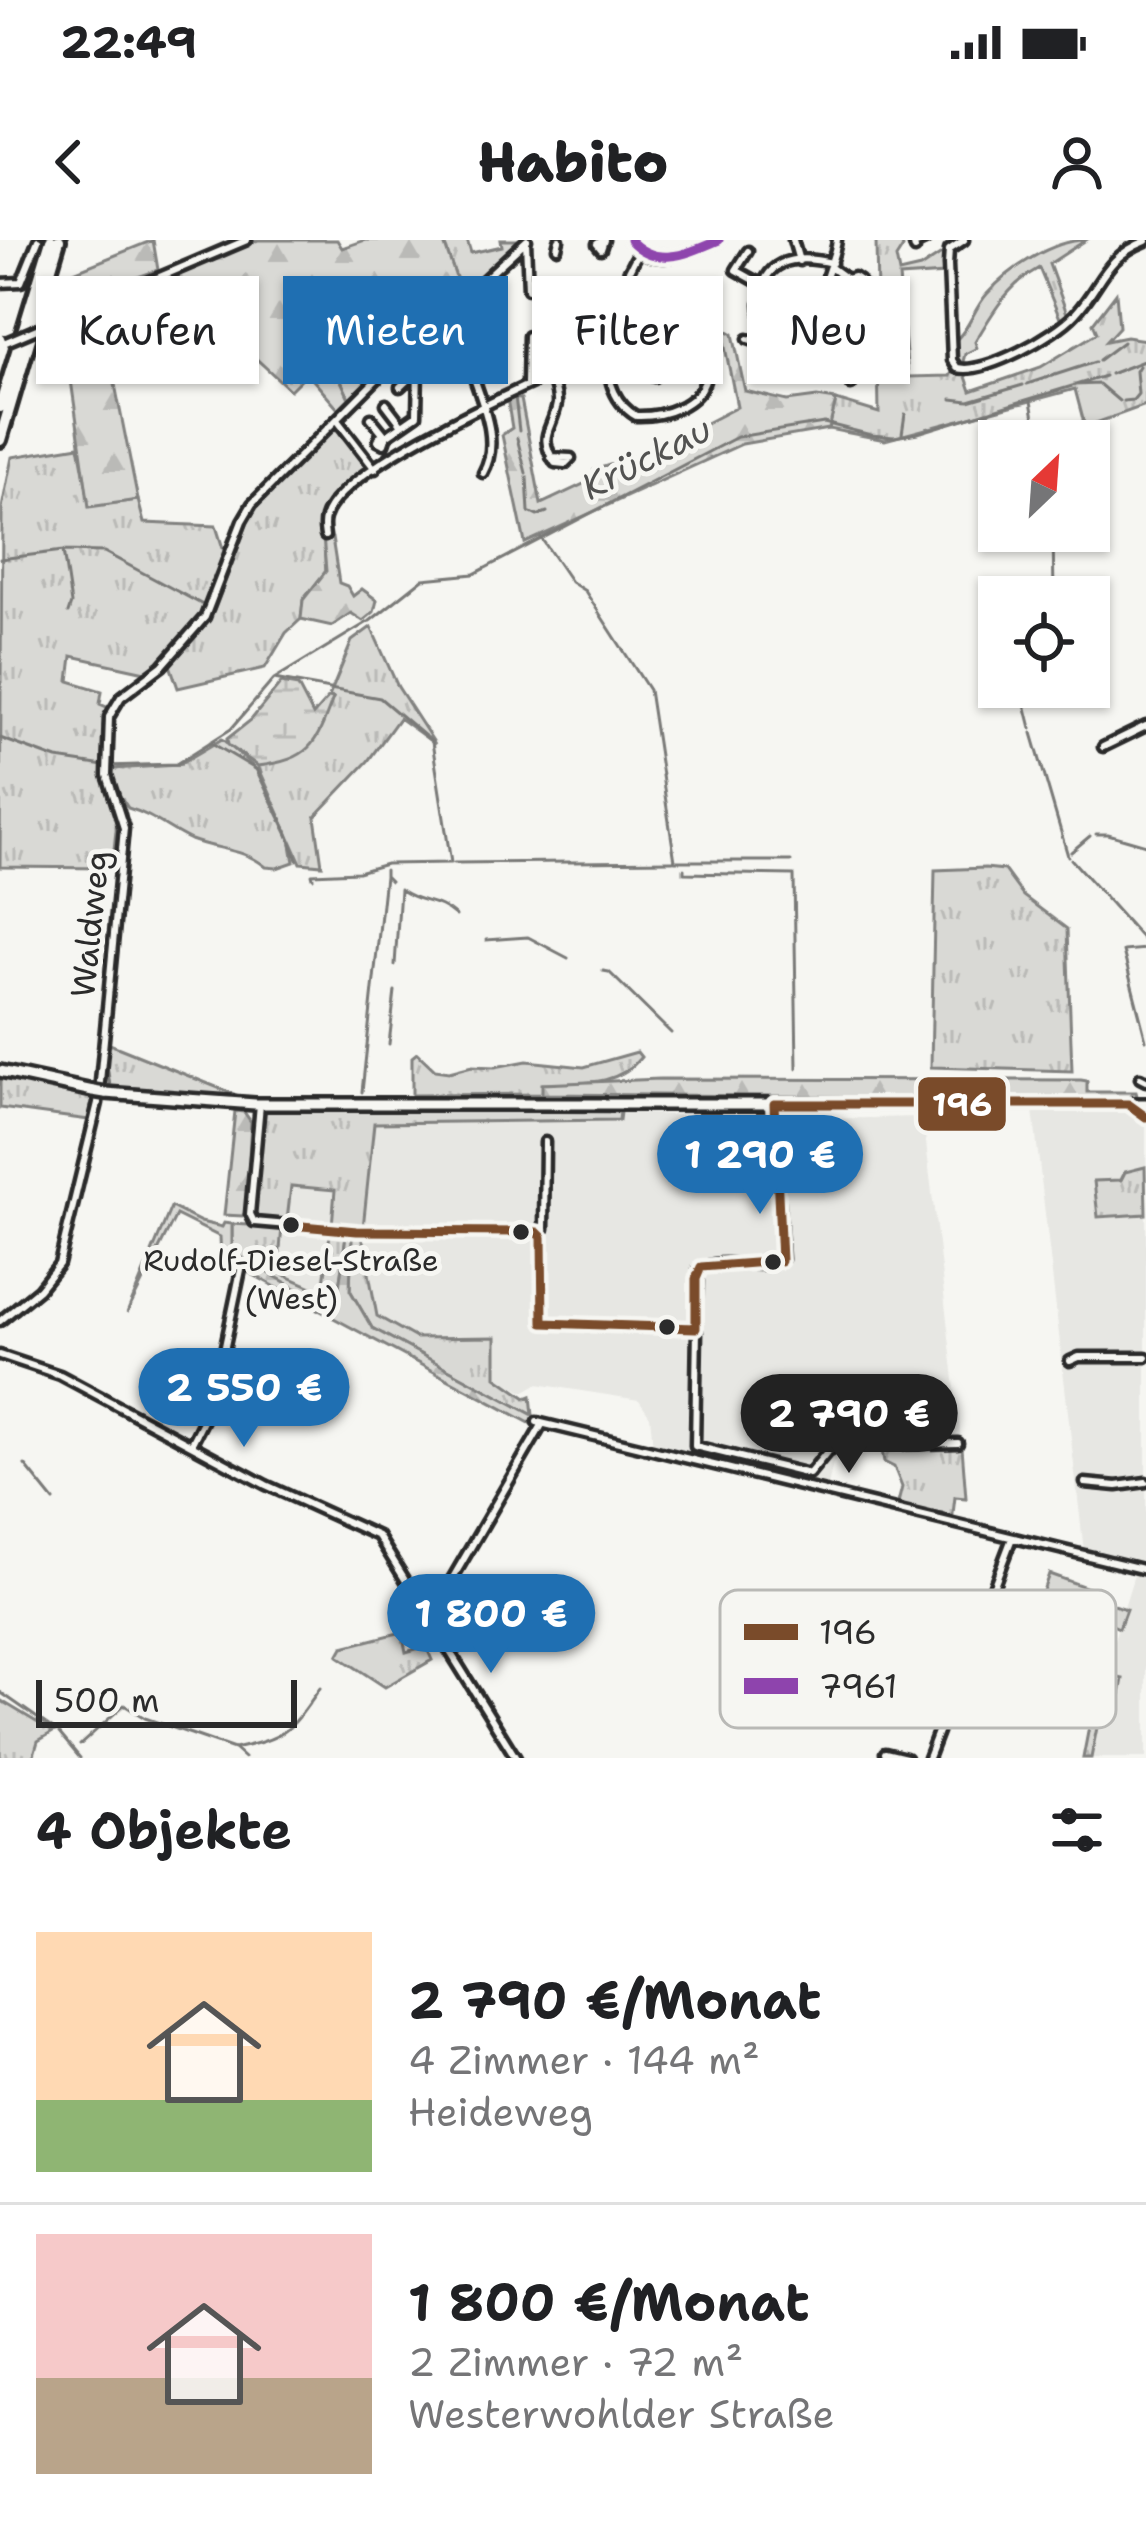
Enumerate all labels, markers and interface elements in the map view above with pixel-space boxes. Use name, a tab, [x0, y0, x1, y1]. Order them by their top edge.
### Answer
text: 22:49	[60, 12, 197, 72]
text: Habito	[478, 126, 668, 198]
icon: back	[36, 129, 102, 195]
icon: person	[1044, 129, 1110, 195]
chip: Kaufen	[36, 276, 259, 384]
chip: Mieten	[283, 276, 508, 384]
chip: Filter	[532, 276, 723, 384]
chip: Neu	[747, 276, 910, 384]
water label: Krückau	[573, 404, 719, 512]
north arrow	[978, 420, 1110, 552]
map controls	[978, 420, 1110, 708]
button: locate	[978, 576, 1110, 708]
street label: Waldweg	[60, 848, 120, 1000]
line badge: 196	[916, 1075, 1008, 1133]
text: 196	[932, 1082, 992, 1127]
pin: 1 290 €	[649, 1115, 871, 1217]
text: 1 290 €	[684, 1128, 836, 1180]
marker: Rudolf-Diesel-Straße (West)	[280, 1214, 302, 1236]
unlabelled marker	[510, 1221, 532, 1243]
place label: Rudolf-Diesel-Straße (West)	[143, 1240, 439, 1319]
unlabelled marker	[762, 1251, 784, 1273]
unlabelled marker	[656, 1316, 678, 1338]
pin: 2 550 €	[133, 1348, 355, 1450]
text: 2 550 €	[165, 1361, 323, 1413]
pin: 2 790 €	[738, 1374, 960, 1476]
text: 2 790 €	[768, 1387, 930, 1439]
pin: 1 800 €	[380, 1574, 602, 1676]
text: 1 800 €	[414, 1587, 568, 1639]
legend	[720, 1590, 1116, 1728]
text: 196	[819, 1610, 877, 1655]
text: 7961	[819, 1664, 898, 1709]
scale bar	[36, 1674, 297, 1727]
text: 500 m	[54, 1678, 160, 1723]
text: 4 Objekte	[36, 1796, 292, 1864]
icon: filters	[1044, 1797, 1110, 1863]
text: 2 790 €/Monat	[408, 1966, 821, 2034]
icon: home	[132, 1980, 276, 2124]
text: 4 Zimmer · 144 m²	[408, 2034, 760, 2086]
text: Heideweg	[408, 2086, 593, 2138]
text: 1 800 €/Monat	[408, 2268, 809, 2336]
icon: home	[132, 2282, 276, 2426]
text: 2 Zimmer · 72 m²	[408, 2336, 743, 2388]
text: Westerwohlder Straße	[408, 2388, 835, 2440]

